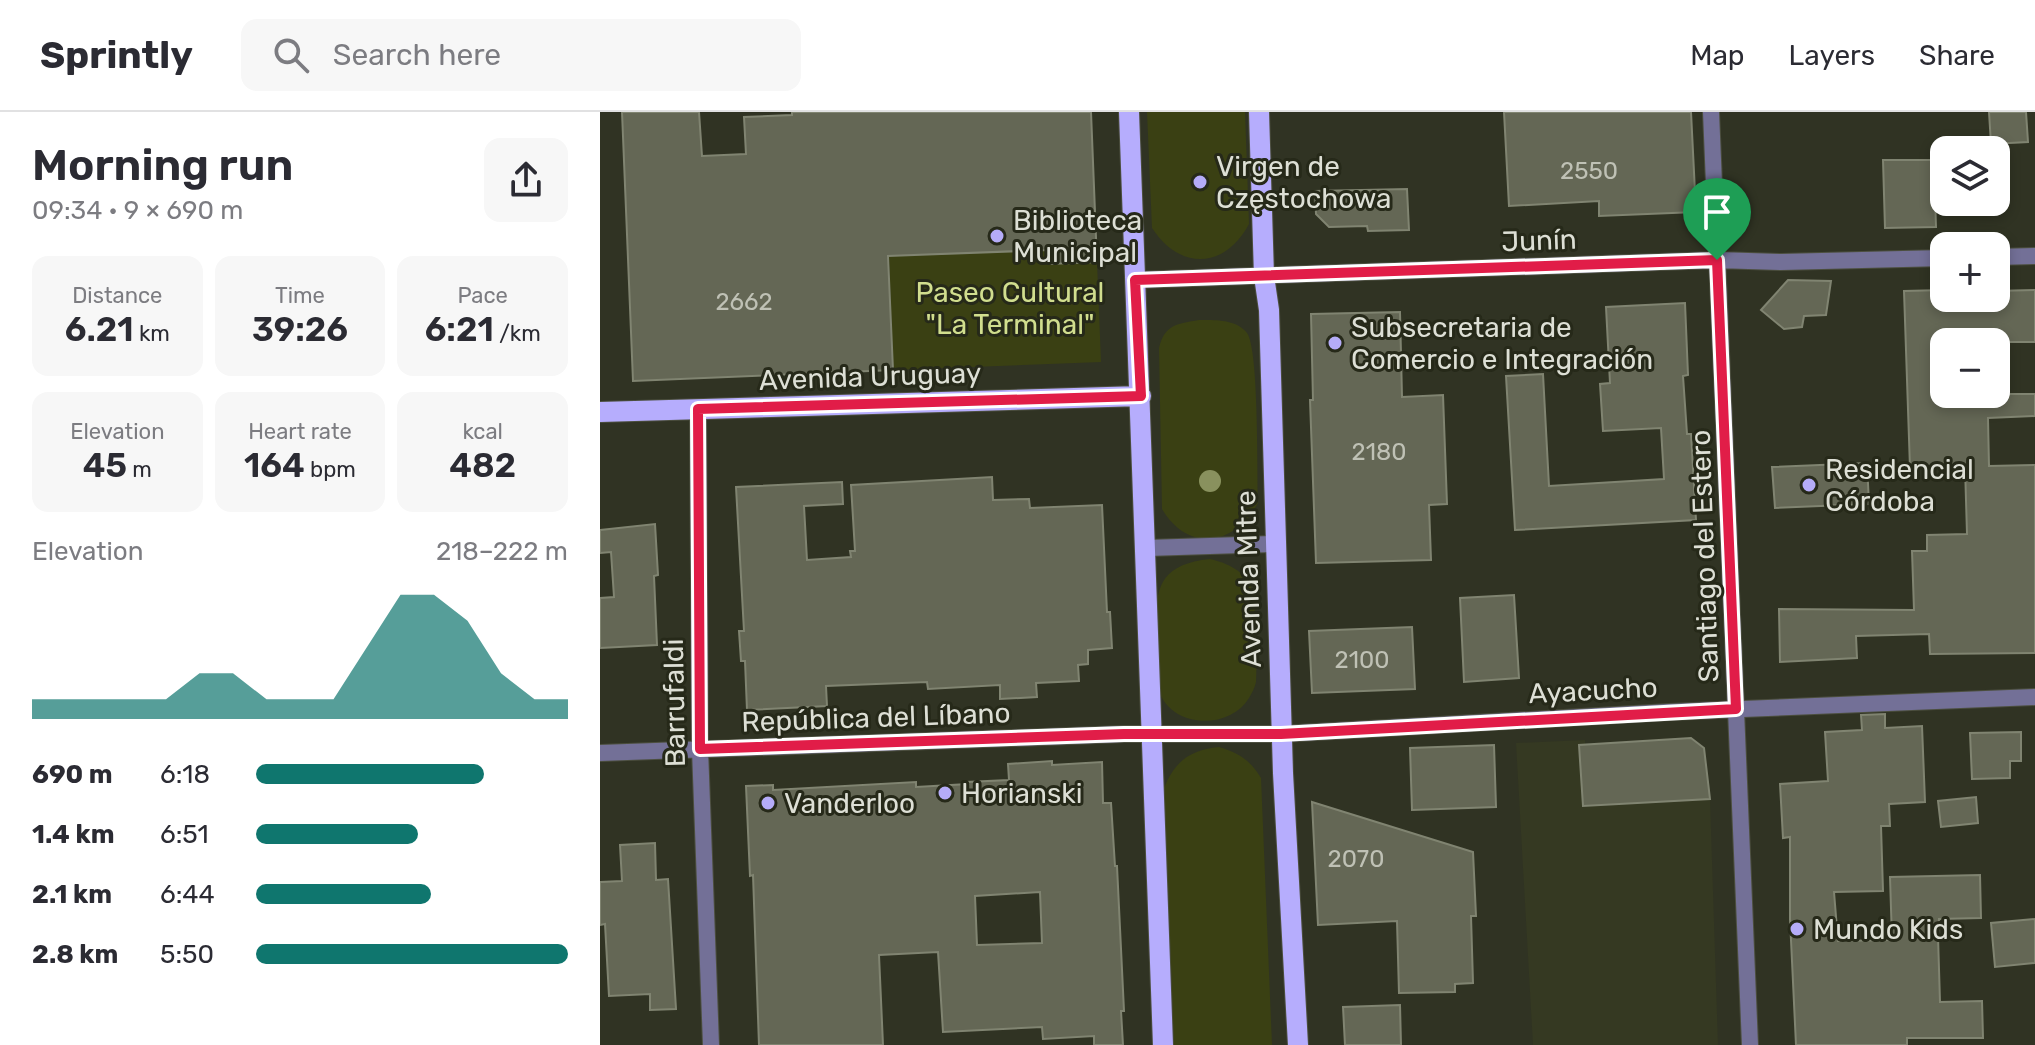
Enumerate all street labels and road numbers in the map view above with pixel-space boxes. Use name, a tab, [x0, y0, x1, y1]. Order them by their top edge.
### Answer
street label: Junín	[1501, 223, 1577, 258]
street label: Avenida Uruguay	[758, 356, 982, 397]
street label: Santiago del Estero	[1684, 429, 1725, 683]
street label: Avenida Mitre	[1229, 490, 1268, 668]
street label: Barrufaldi	[657, 638, 692, 768]
street label: Ayacucho	[1528, 671, 1658, 710]
street label: República del Líbano	[741, 696, 1011, 739]

